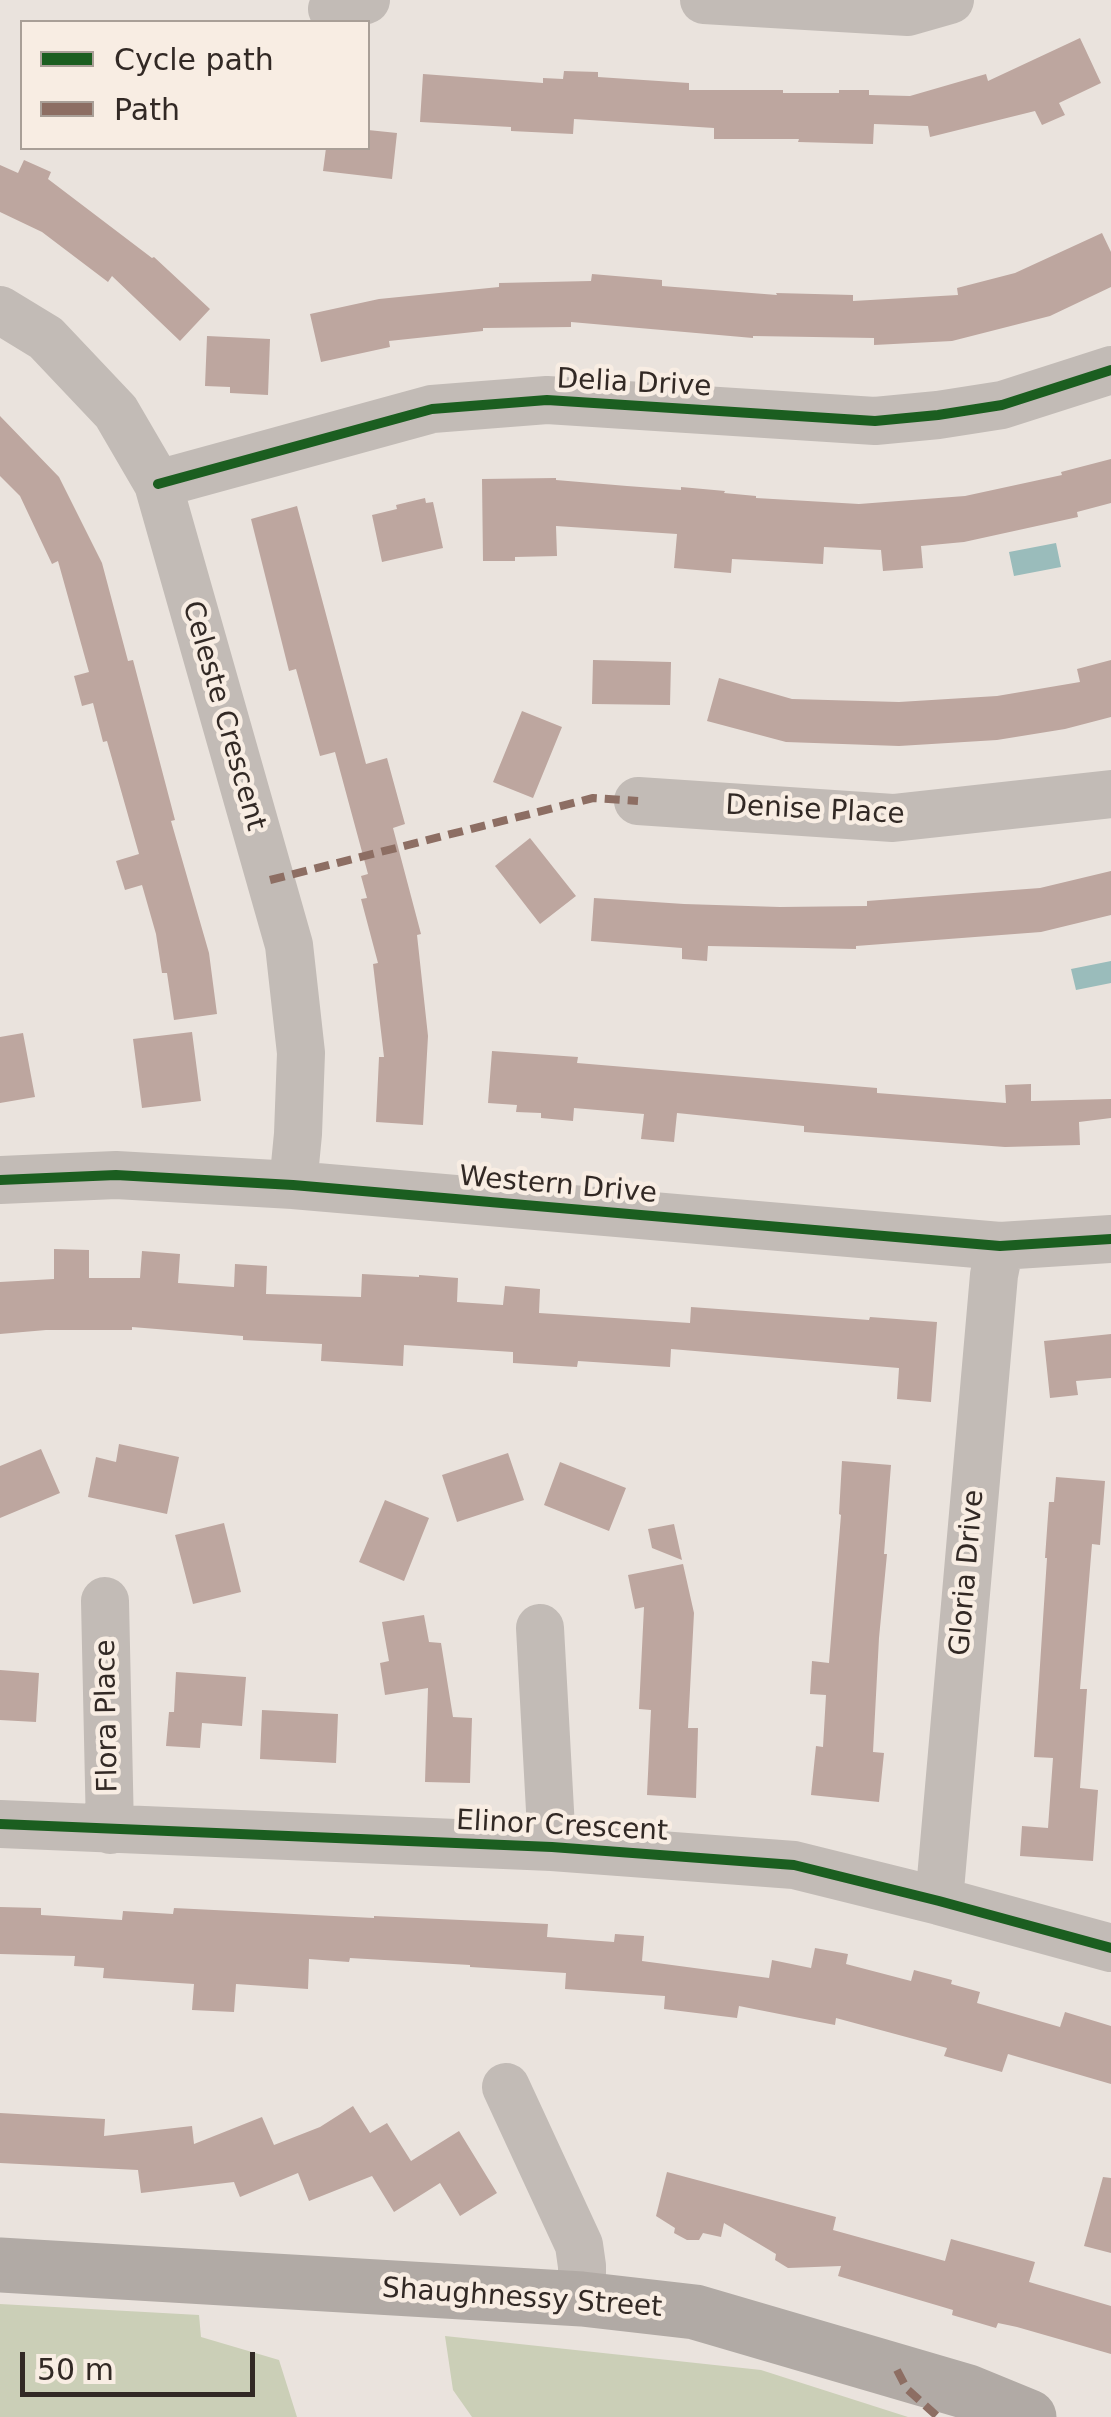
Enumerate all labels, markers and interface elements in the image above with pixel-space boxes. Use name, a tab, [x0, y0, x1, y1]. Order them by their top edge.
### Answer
legend	[20, 20, 370, 150]
text: Cycle path	[114, 42, 274, 77]
text: Path	[114, 92, 180, 127]
street label: Delia Drive	[556, 363, 712, 405]
street label: Celeste Crescent	[174, 597, 272, 835]
street label: Denise Place	[725, 790, 905, 832]
street label: Western Drive	[458, 1161, 658, 1211]
street label: Gloria Drive	[944, 1489, 992, 1657]
street label: Flora Place	[90, 1639, 126, 1793]
street label: Elinor Crescent	[455, 1805, 669, 1849]
street label: Shaughnessy Street	[381, 2272, 663, 2326]
scale bar	[25, 2332, 260, 2394]
text: 50 m	[37, 2352, 114, 2387]

